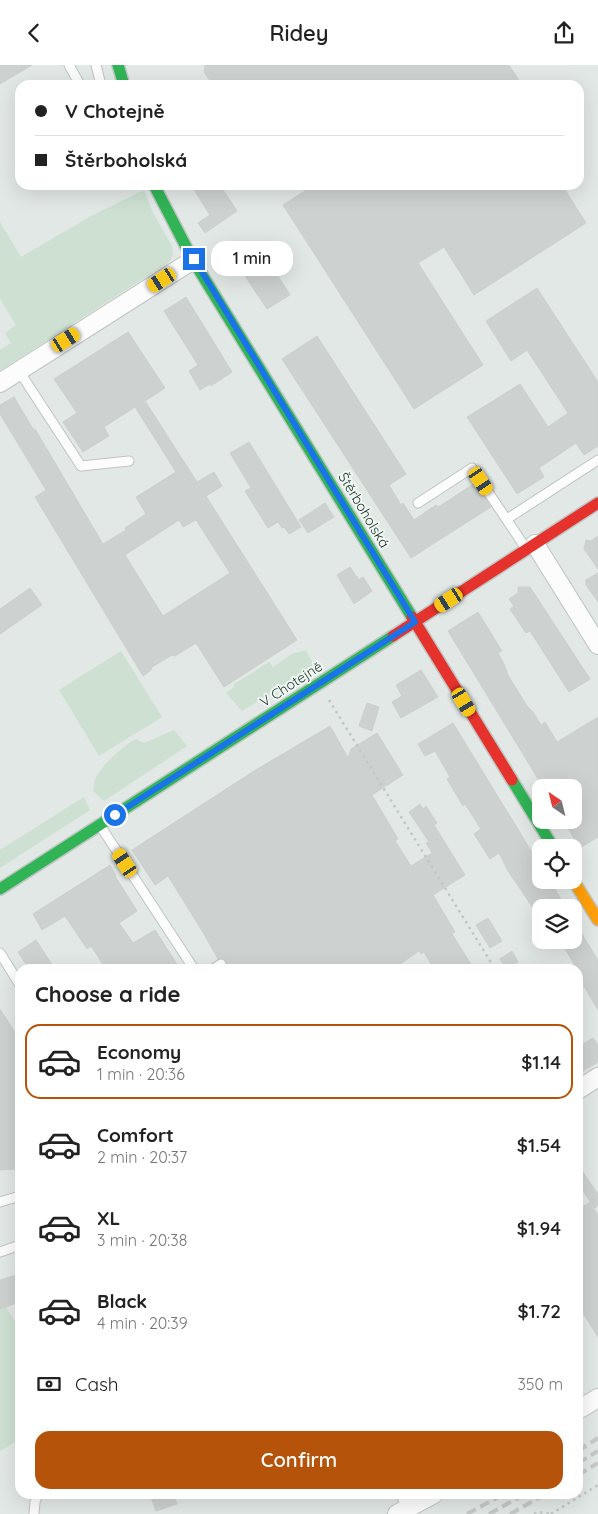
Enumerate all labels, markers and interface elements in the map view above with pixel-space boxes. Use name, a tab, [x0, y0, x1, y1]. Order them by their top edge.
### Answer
icon: back	[20, 19, 48, 47]
text: Ridey	[269, 19, 329, 47]
icon: share	[550, 19, 578, 47]
text: V Chotejně	[65, 99, 165, 123]
text: Štěrboholská	[65, 148, 187, 172]
callout: 1 min	[212, 241, 294, 277]
route end	[183, 248, 205, 270]
text: 1 min	[233, 248, 271, 268]
car	[145, 266, 178, 294]
car	[49, 326, 82, 354]
car	[466, 464, 495, 498]
street label: Štěrboholská	[334, 469, 394, 551]
car	[432, 586, 465, 614]
street label: V Chotejně	[256, 657, 326, 711]
car	[449, 685, 478, 719]
north arrow	[532, 779, 582, 829]
map controls	[532, 779, 582, 949]
route start	[104, 804, 126, 826]
button: locate	[532, 839, 582, 889]
car	[110, 846, 139, 880]
button: layers	[532, 899, 582, 949]
text: Choose a ride	[35, 980, 180, 1008]
icon: car	[37, 1039, 82, 1084]
text: Economy	[97, 1040, 181, 1064]
text: $1.14	[521, 1050, 561, 1074]
text: 1 min · 20:36	[97, 1064, 185, 1084]
icon: car	[37, 1122, 82, 1167]
text: Comfort	[97, 1123, 174, 1147]
text: $1.54	[517, 1133, 561, 1157]
text: 2 min · 20:37	[97, 1147, 187, 1167]
icon: car	[37, 1205, 82, 1250]
text: XL	[97, 1206, 120, 1230]
text: $1.94	[517, 1216, 561, 1240]
text: 3 min · 20:38	[97, 1230, 187, 1250]
icon: car	[37, 1288, 82, 1333]
text: Black	[97, 1289, 147, 1313]
text: $1.72	[517, 1299, 561, 1323]
text: 4 min · 20:39	[97, 1313, 188, 1333]
icon: cash	[35, 1370, 63, 1398]
text: Cash	[75, 1372, 119, 1396]
text: 350 m	[517, 1374, 563, 1394]
button: Confirm	[35, 1431, 563, 1489]

